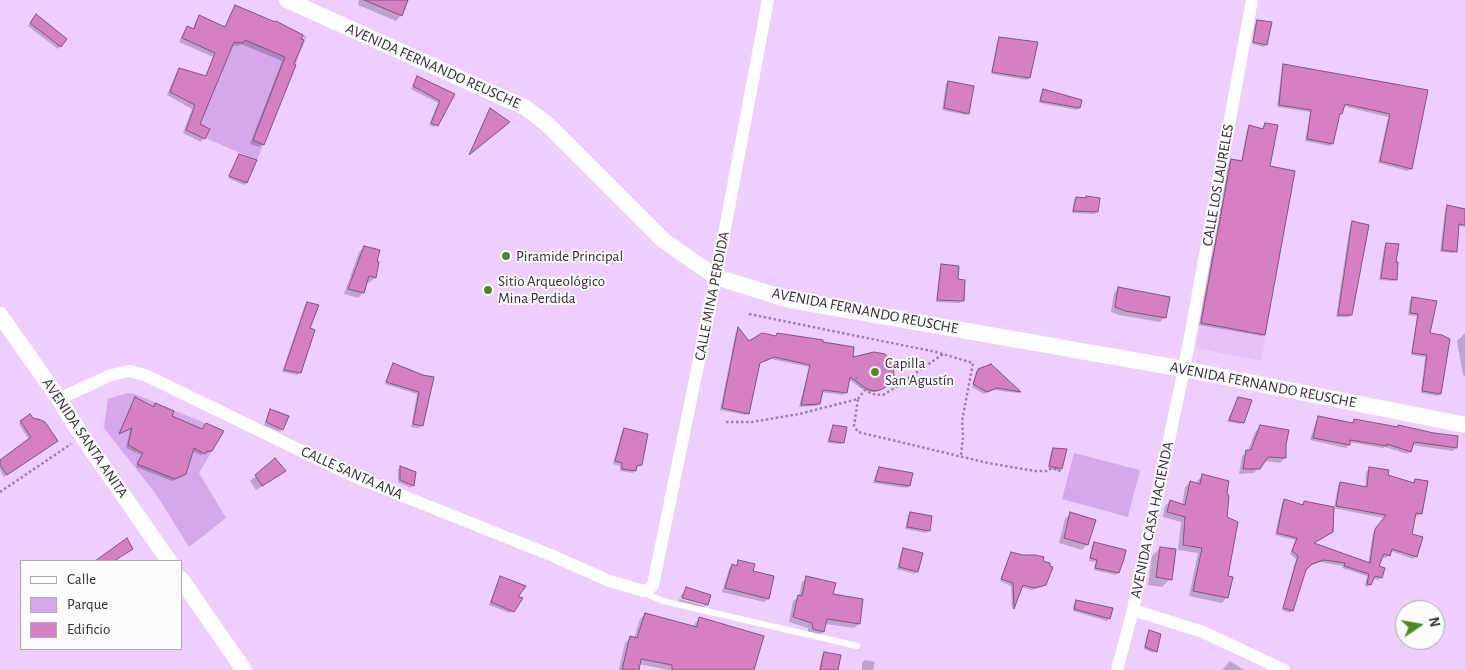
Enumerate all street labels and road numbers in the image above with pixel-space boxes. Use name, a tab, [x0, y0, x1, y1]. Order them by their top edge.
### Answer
street label: AVENIDA FERNANDO REUSCHE	[343, 19, 523, 113]
street label: CALLE LOS LAURELES	[1198, 123, 1238, 247]
street label: CALLE MINA PERDIDA	[691, 230, 733, 362]
street label: AVENIDA FERNANDO REUSCHE	[770, 284, 960, 338]
street label: AVENIDA FERNANDO REUSCHE	[1168, 358, 1358, 412]
street label: AVENIDA SANTA ANITA	[38, 375, 132, 501]
street label: AVENIDA CASA HACIENDA	[1127, 440, 1177, 600]
street label: CALLE SANTA ANA	[298, 442, 406, 504]

